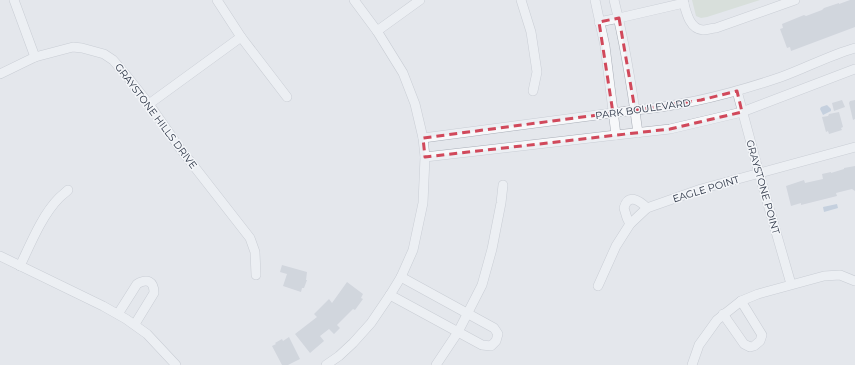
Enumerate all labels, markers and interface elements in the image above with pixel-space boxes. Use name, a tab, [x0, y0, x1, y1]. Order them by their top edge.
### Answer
street label: GRAYSTONE HILLS DRIVE	[112, 61, 200, 172]
street label: PARK BOULEVARD	[594, 96, 692, 122]
street label: GRAYSTONE POINT	[743, 138, 783, 236]
street label: EAGLE POINT	[671, 173, 741, 205]

